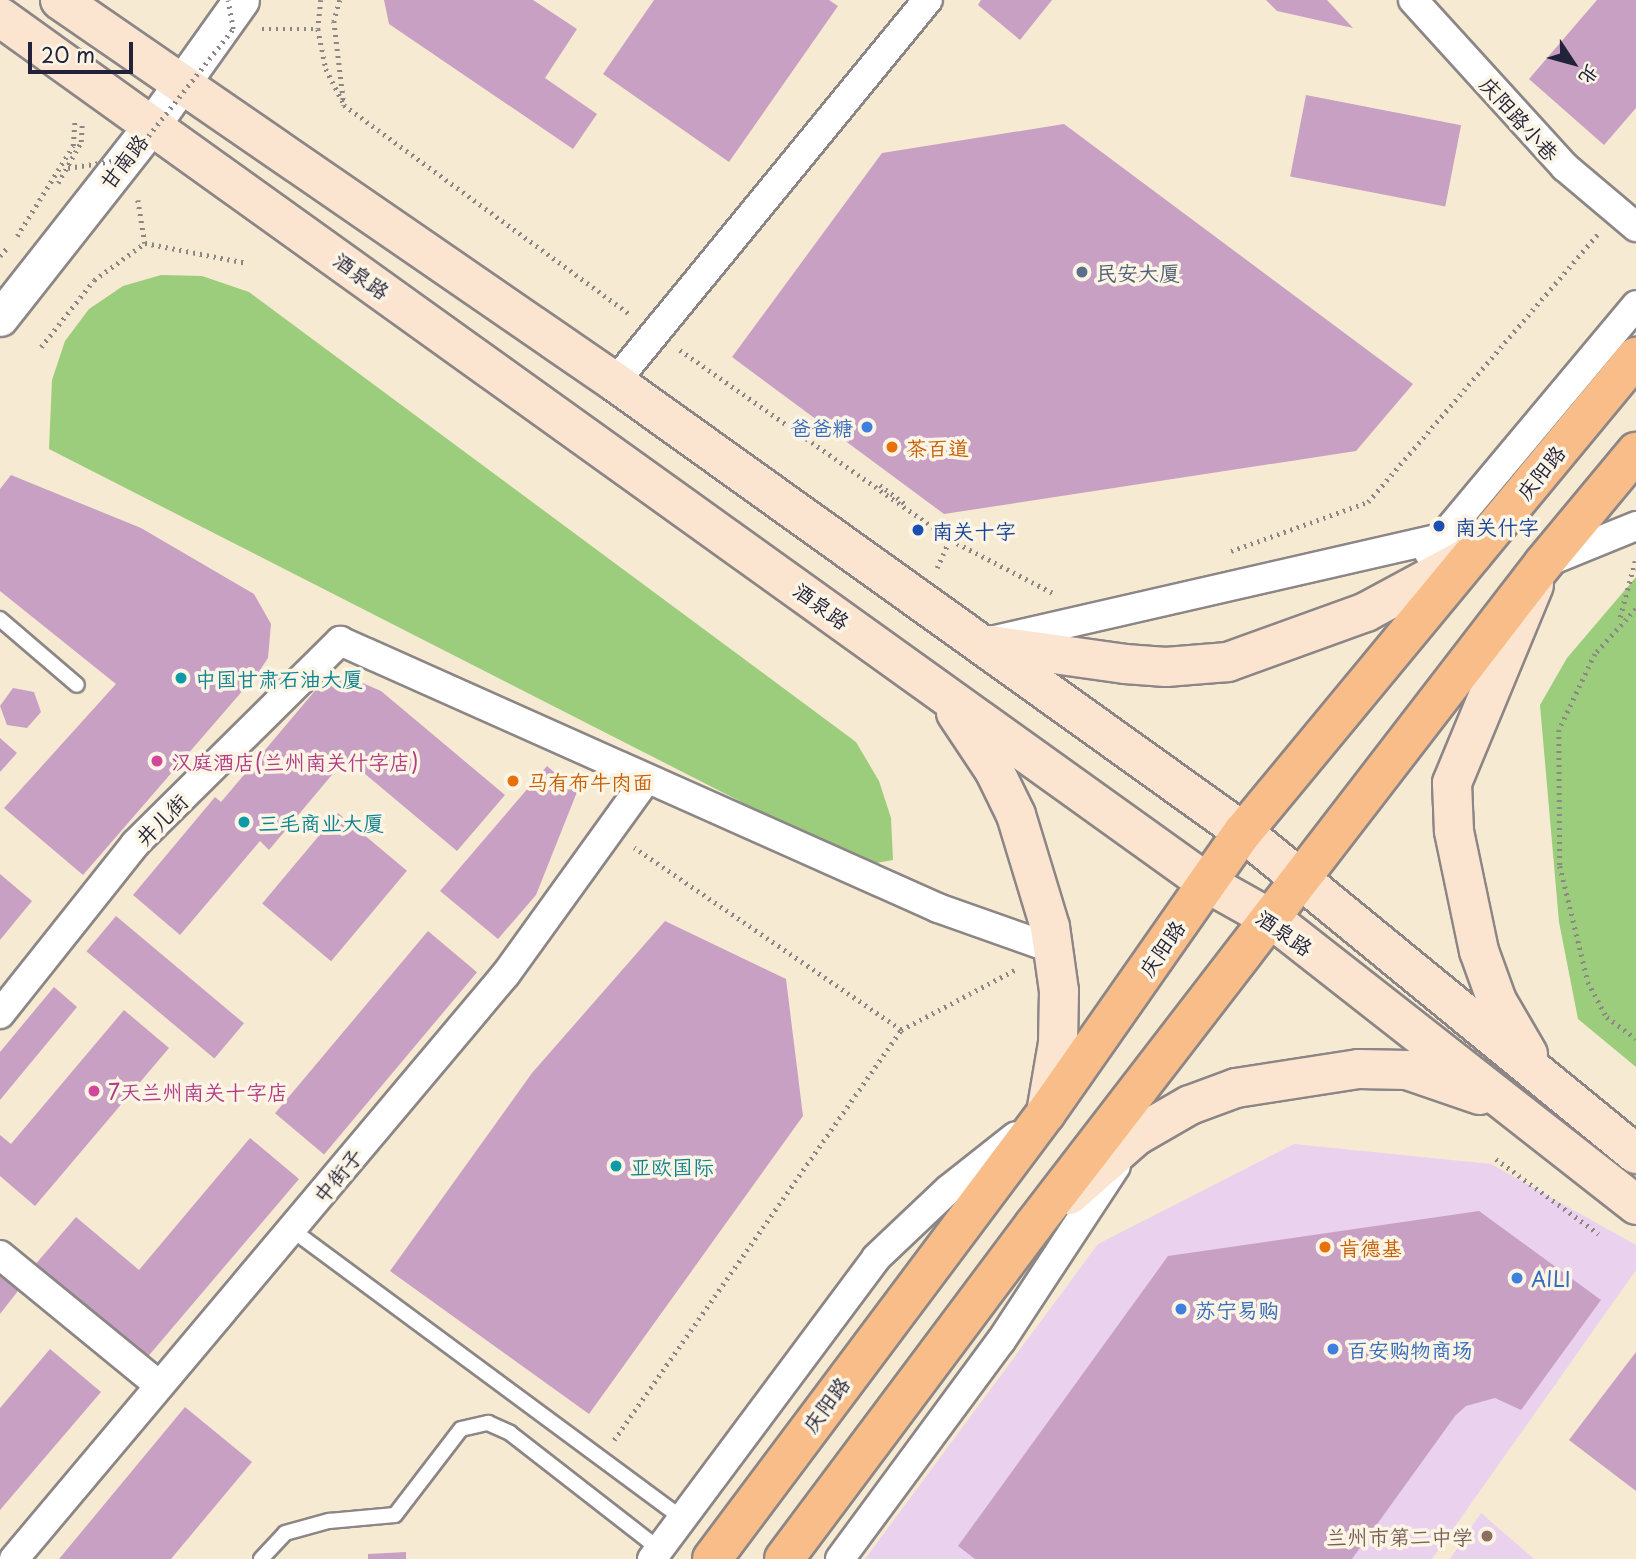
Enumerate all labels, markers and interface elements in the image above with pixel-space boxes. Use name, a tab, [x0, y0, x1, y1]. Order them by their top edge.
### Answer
scale bar	[32, 28, 136, 72]
north arrow	[1538, 28, 1608, 98]
text: 20 m	[41, 38, 95, 70]
text: 北	[1573, 59, 1607, 91]
street label: 庆阳路小巷	[1476, 71, 1564, 165]
street label: 甘南路	[94, 128, 152, 194]
street label: 酒泉路	[329, 246, 395, 304]
place label: 民安大厦	[1096, 259, 1180, 285]
marker: 民安大厦	[1074, 264, 1090, 280]
place label: 爸爸糖	[790, 414, 853, 440]
marker: 爸爸糖	[859, 419, 875, 435]
place label: 茶百道	[906, 434, 969, 460]
marker: 茶百道	[884, 439, 900, 455]
street label: 庆阳路	[1510, 440, 1570, 504]
place label: 南关什字	[1455, 513, 1539, 539]
marker: 南关什字	[1429, 516, 1449, 536]
place label: 南关十字	[932, 517, 1016, 543]
marker: 南关十字	[910, 522, 926, 538]
street label: 酒泉路	[789, 576, 855, 634]
place label: 中国甘肃石油大厦	[195, 665, 363, 691]
marker: 中国甘肃石油大厦	[173, 670, 189, 686]
place label: 汉庭酒店(兰州南关什字店)	[171, 748, 419, 774]
marker: 汉庭酒店(兰州南关什字店)	[149, 753, 165, 769]
place label: 马有布牛肉面	[527, 768, 653, 794]
marker: 马有布牛肉面	[505, 773, 521, 789]
street label: 井儿街	[130, 788, 192, 850]
place label: 三毛商业大厦	[258, 809, 384, 835]
marker: 三毛商业大厦	[236, 814, 252, 830]
street label: 酒泉路	[1252, 904, 1318, 960]
street label: 庆阳路	[1133, 915, 1189, 981]
place label: 7天兰州南关十字店	[108, 1078, 288, 1104]
marker: 7天兰州南关十字店	[86, 1083, 102, 1099]
street label: 中街子	[307, 1143, 367, 1207]
place label: 亚欧国际	[630, 1153, 714, 1179]
marker: 亚欧国际	[608, 1158, 624, 1174]
place label: 肯德基	[1339, 1234, 1402, 1260]
marker: 肯德基	[1317, 1239, 1333, 1255]
place label: AILI	[1531, 1265, 1571, 1291]
marker: AILI	[1509, 1270, 1525, 1286]
place label: 苏宁易购	[1195, 1296, 1279, 1322]
marker: 苏宁易购	[1173, 1301, 1189, 1317]
place label: 百安购物商场	[1347, 1336, 1473, 1362]
marker: 百安购物商场	[1325, 1341, 1341, 1357]
street label: 庆阳路	[796, 1371, 854, 1437]
place label: 兰州市第二中学	[1326, 1523, 1473, 1549]
marker: 兰州市第二中学	[1479, 1528, 1495, 1544]

